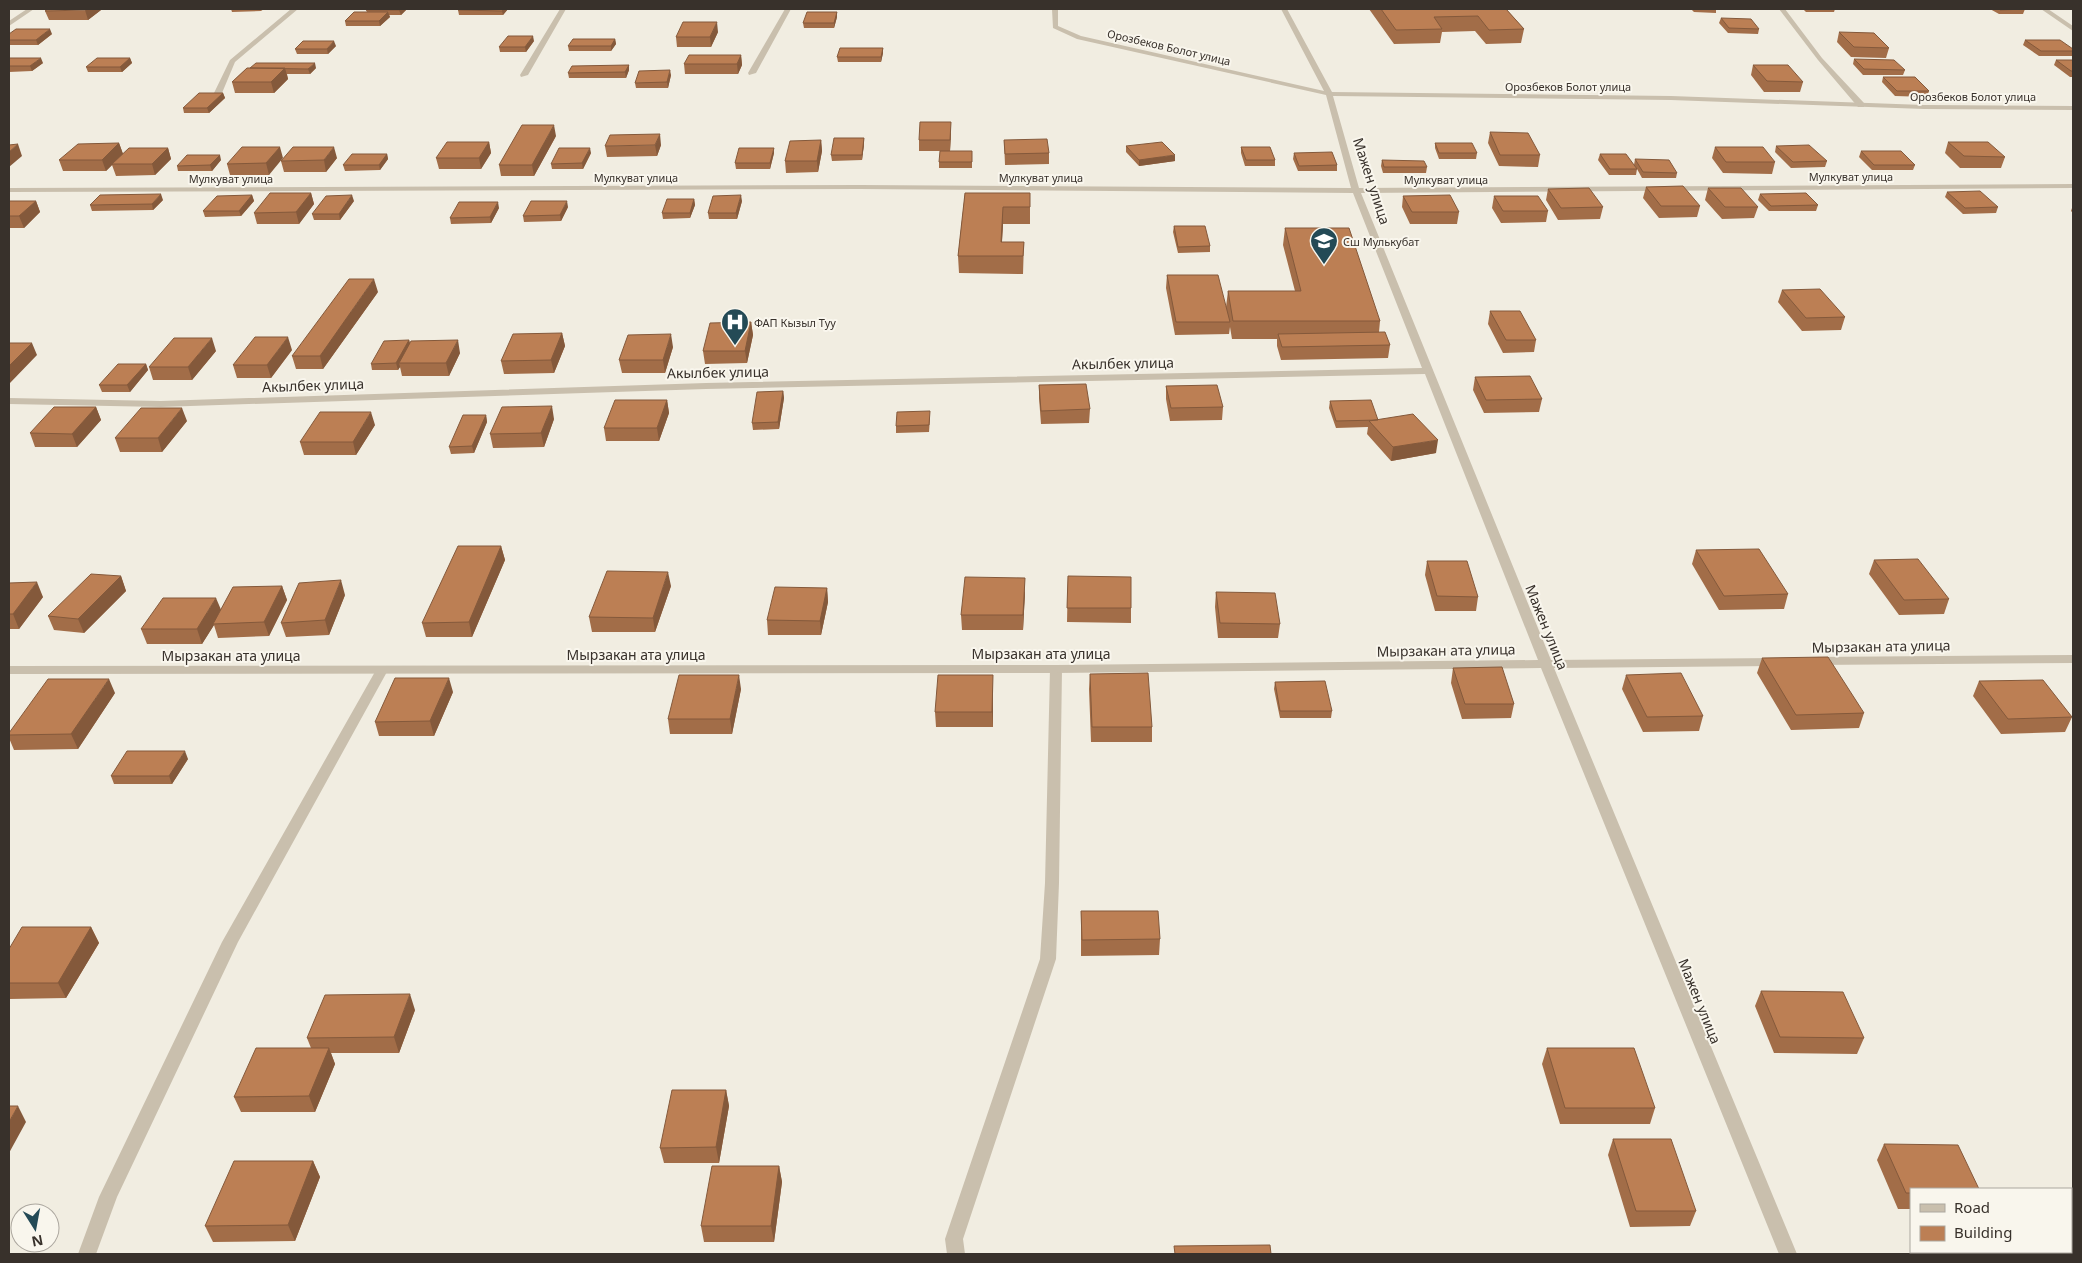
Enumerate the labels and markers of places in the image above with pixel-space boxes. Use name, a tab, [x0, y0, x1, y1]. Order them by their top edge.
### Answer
school or university icon: Сш Мулькубат	[1309, 226, 1339, 265]
place label: Сш Мулькубат	[1343, 234, 1419, 249]
hospital icon: ФАП Кызыл Туу	[720, 307, 750, 346]
place label: ФАП Кызыл Туу	[754, 315, 836, 330]

